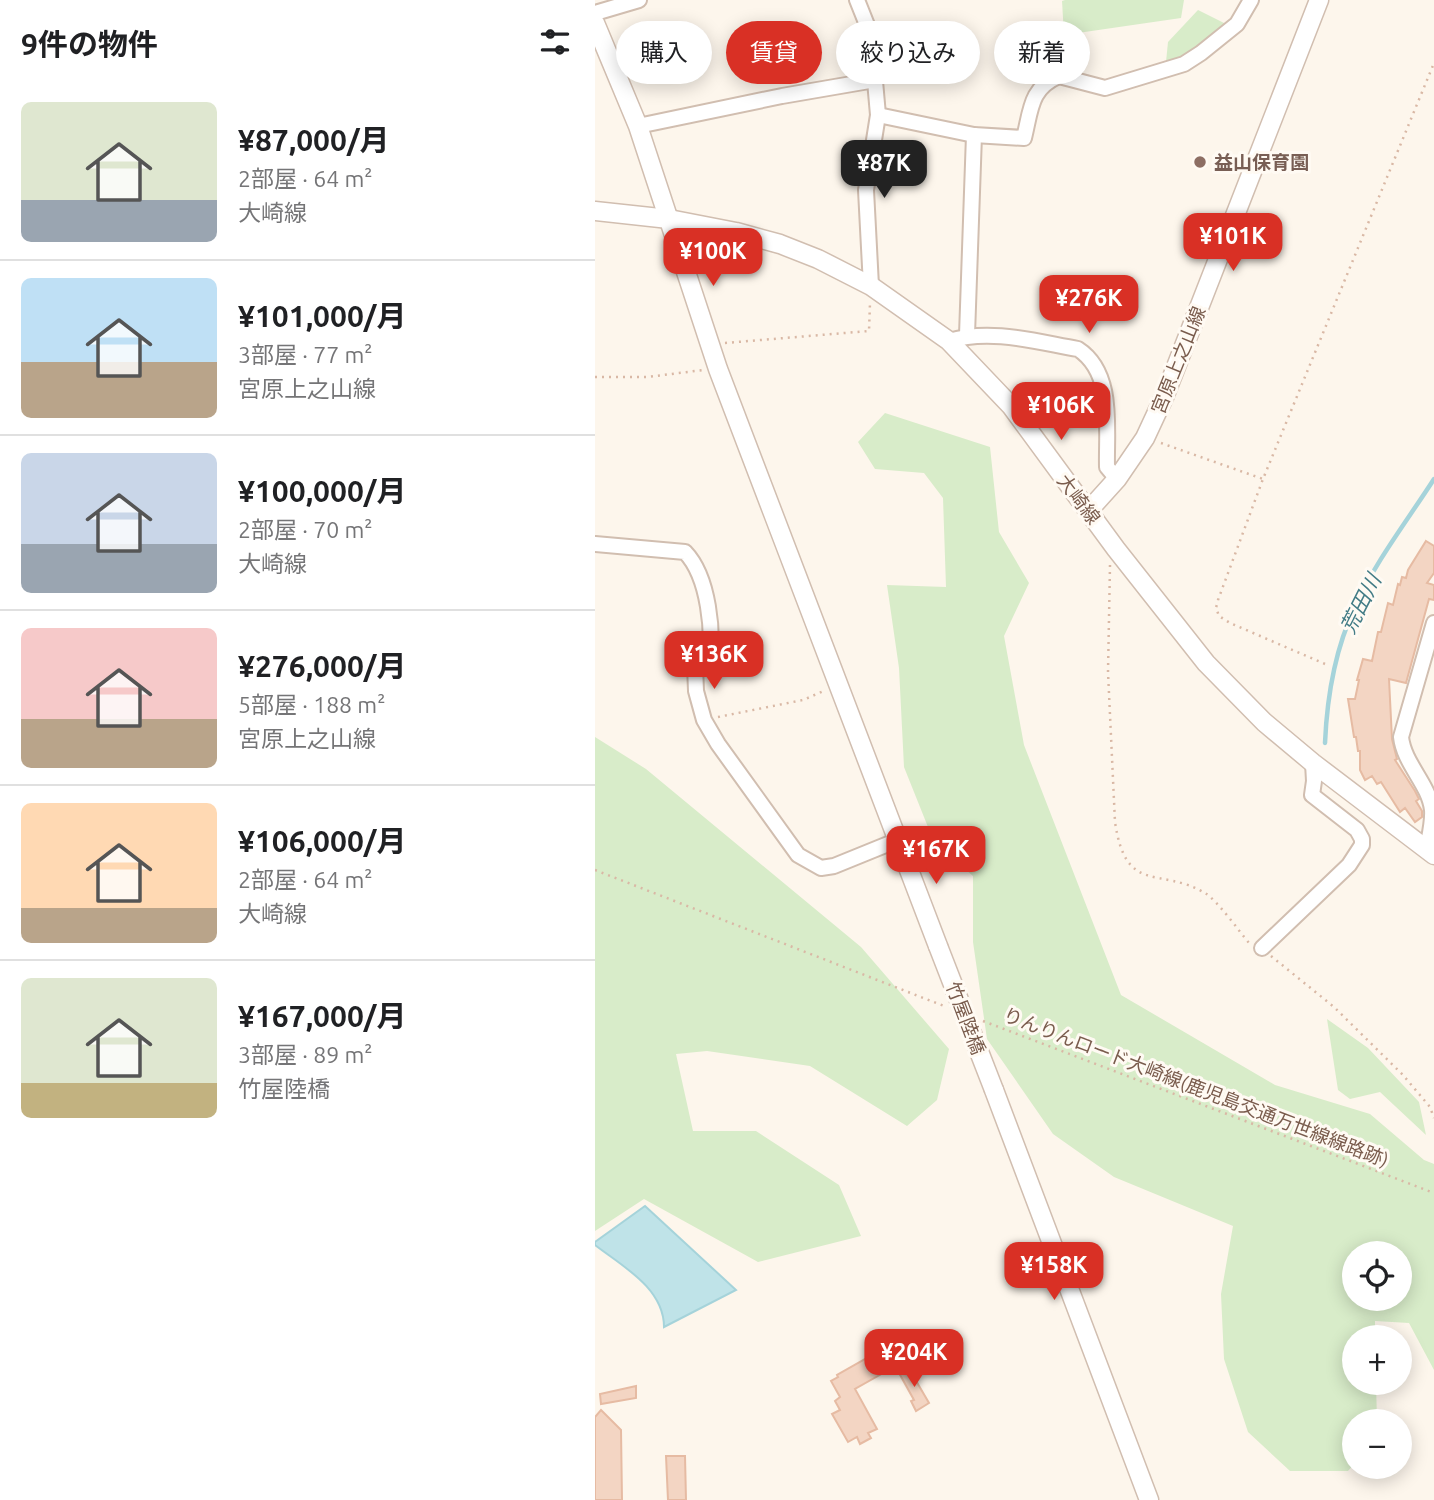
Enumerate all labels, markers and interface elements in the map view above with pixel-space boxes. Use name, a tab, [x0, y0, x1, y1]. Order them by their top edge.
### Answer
chip: 購入	[616, 21, 712, 84]
chip: 賃貸	[726, 21, 822, 84]
chip: 絞り込み	[836, 21, 980, 84]
chip: 新着	[994, 21, 1090, 84]
icon: filters	[536, 23, 574, 61]
text: 9件の物件	[21, 27, 158, 61]
text: ¥87,000/月	[238, 123, 390, 157]
icon: home	[77, 130, 161, 214]
pin: ¥87K	[843, 140, 925, 200]
text: ¥87K	[857, 150, 911, 175]
place label: 益山保育園	[1214, 151, 1309, 173]
marker: 益山保育園	[1192, 154, 1208, 170]
text: 2部屋 · 64 m²	[238, 166, 372, 191]
text: 大崎線	[238, 200, 307, 225]
pin: ¥101K	[1184, 214, 1282, 273]
text: ¥101K	[1199, 223, 1267, 248]
pin: ¥100K	[664, 229, 762, 288]
text: ¥100K	[679, 238, 747, 263]
pin: ¥276K	[1040, 276, 1138, 335]
text: ¥276K	[1055, 285, 1123, 310]
text: ¥101,000/月	[238, 299, 406, 333]
street label: 宮原上之山線	[1146, 303, 1210, 417]
icon: home	[77, 306, 161, 390]
text: 3部屋 · 77 m²	[238, 342, 372, 367]
text: 宮原上之山線	[238, 376, 376, 401]
pin: ¥106K	[1012, 382, 1110, 442]
text: ¥106K	[1027, 392, 1095, 417]
street label: 大崎線	[1053, 470, 1105, 528]
text: ¥100,000/月	[238, 474, 406, 508]
icon: home	[77, 481, 161, 565]
text: 2部屋 · 70 m²	[238, 517, 372, 542]
text: 大崎線	[238, 551, 307, 576]
water label: 荒田川	[1335, 568, 1386, 637]
pin: ¥136K	[665, 632, 763, 691]
text: ¥136K	[680, 641, 748, 666]
text: ¥276,000/月	[238, 649, 406, 683]
icon: home	[77, 656, 161, 740]
text: 5部屋 · 188 m²	[238, 692, 385, 717]
text: 宮原上之山線	[238, 726, 376, 751]
text: ¥106,000/月	[238, 824, 406, 858]
pin: ¥167K	[887, 826, 985, 886]
icon: home	[77, 831, 161, 915]
text: ¥167K	[902, 836, 970, 861]
text: 2部屋 · 64 m²	[238, 867, 372, 892]
text: 大崎線	[238, 901, 307, 926]
street label: 竹屋陸橋	[942, 979, 990, 1057]
text: ¥167,000/月	[238, 999, 406, 1033]
street label: りんりんロード大崎線(鹿児島交通万世線線路跡)	[1000, 1003, 1392, 1171]
icon: home	[77, 1006, 161, 1090]
text: 3部屋 · 89 m²	[238, 1042, 372, 1067]
text: 竹屋陸橋	[238, 1076, 330, 1101]
map controls	[1342, 1241, 1412, 1479]
button: locate	[1342, 1241, 1412, 1311]
pin: ¥158K	[1005, 1242, 1103, 1302]
text: ¥158K	[1020, 1252, 1088, 1277]
button: +	[1342, 1325, 1412, 1395]
pin: ¥204K	[865, 1330, 963, 1389]
text: ¥204K	[880, 1339, 948, 1364]
button: −	[1342, 1409, 1412, 1479]

